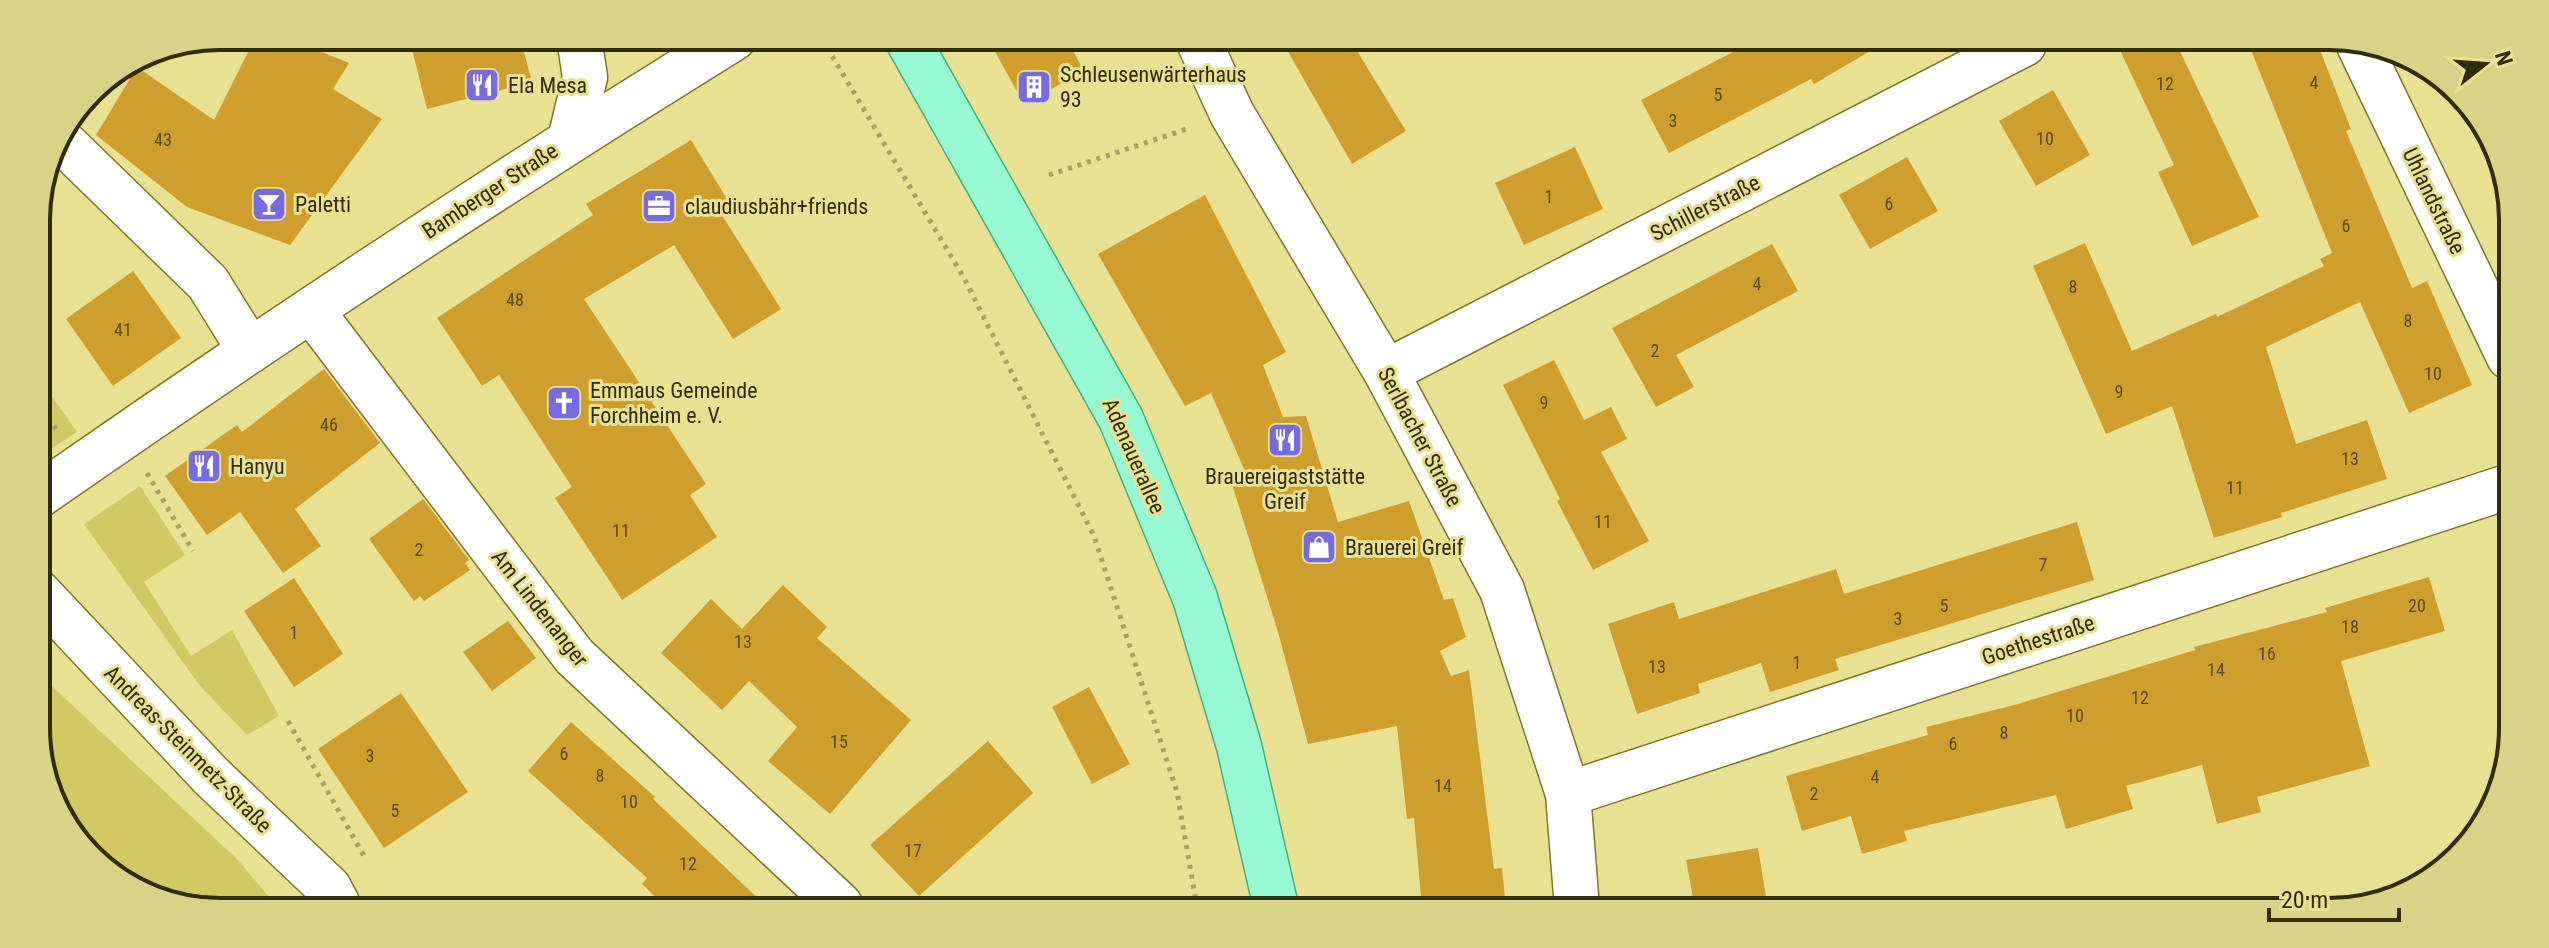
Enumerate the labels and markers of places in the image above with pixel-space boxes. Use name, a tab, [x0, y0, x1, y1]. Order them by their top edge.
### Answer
place label: Schleusenwärterhaus 93	[1060, 62, 1247, 112]
restaurant icon: Ela Mesa	[463, 66, 501, 104]
building icon: Schleusenwärterhaus 93	[1015, 68, 1053, 106]
place label: Ela Mesa	[508, 73, 587, 98]
bar icon: Paletti	[250, 185, 288, 223]
office icon: claudiusbähr+friends	[640, 187, 678, 225]
place label: Paletti	[295, 192, 351, 217]
place label: claudiusbähr+friends	[685, 194, 868, 219]
place label: Emmaus Gemeinde Forchheim e. V.	[590, 378, 757, 428]
church icon: Emmaus Gemeinde Forchheim e. V.	[545, 384, 583, 422]
restaurant icon: Brauereigaststätte Greif	[1266, 421, 1304, 459]
restaurant icon: Hanyu	[185, 447, 223, 485]
place label: Hanyu	[230, 454, 285, 479]
place label: Brauereigaststätte Greif	[1205, 464, 1365, 514]
shop icon: Brauerei Greif	[1300, 528, 1338, 566]
place label: Brauerei Greif	[1345, 535, 1464, 560]

